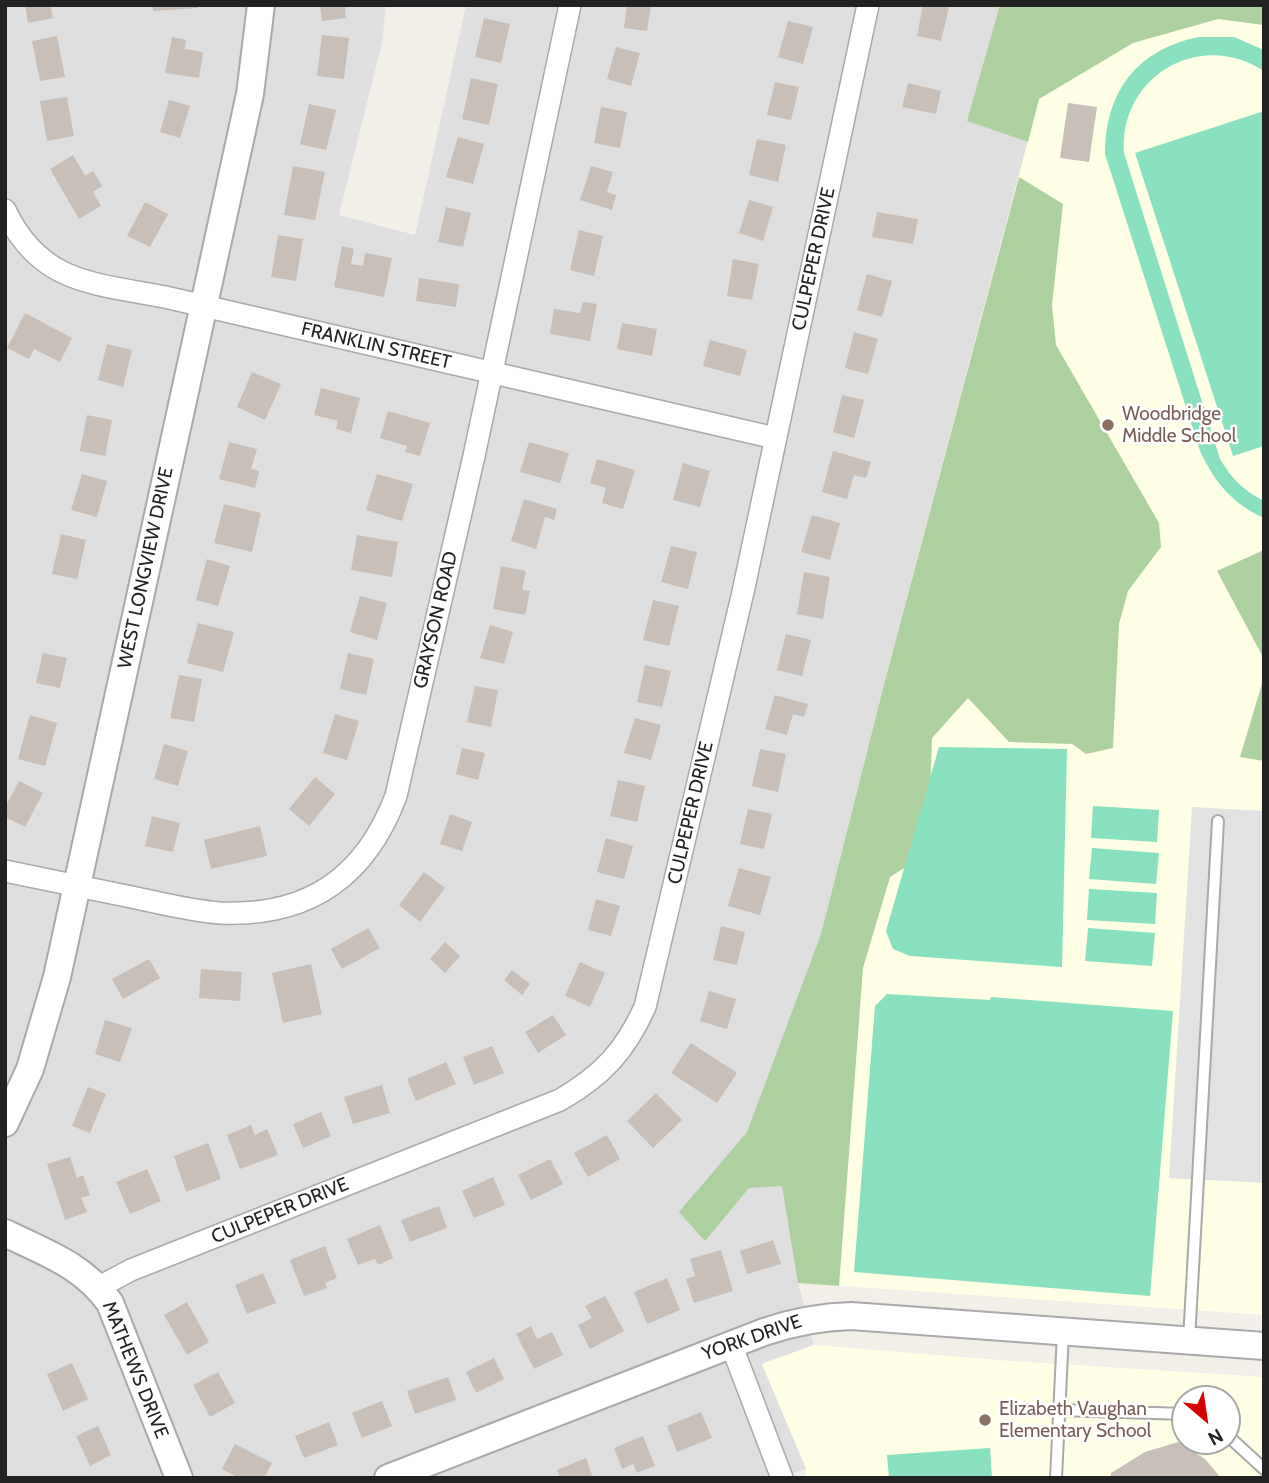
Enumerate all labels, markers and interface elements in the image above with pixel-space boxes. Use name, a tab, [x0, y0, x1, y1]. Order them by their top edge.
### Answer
street label: CULPEPER DRIVE	[788, 185, 840, 333]
street label: FRANKLIN STREET	[299, 318, 453, 374]
place label: Woodbridge Middle School	[1122, 403, 1236, 447]
marker: Woodbridge Middle School	[1100, 417, 1116, 433]
street label: WEST LONGVIEW DRIVE	[114, 465, 178, 671]
street label: GRAYSON ROAD	[409, 549, 463, 691]
street label: CULPEPER DRIVE	[664, 739, 718, 887]
street label: CULPEPER DRIVE	[208, 1173, 352, 1249]
street label: MATHEWS DRIVE	[97, 1298, 173, 1442]
street label: YORK DRIVE	[699, 1310, 805, 1366]
north arrow	[1171, 1385, 1241, 1455]
place label: Elizabeth Vaughan Elementary School	[999, 1398, 1151, 1442]
marker: Elizabeth Vaughan Elementary School	[977, 1412, 993, 1428]
text: N	[1204, 1424, 1227, 1450]

